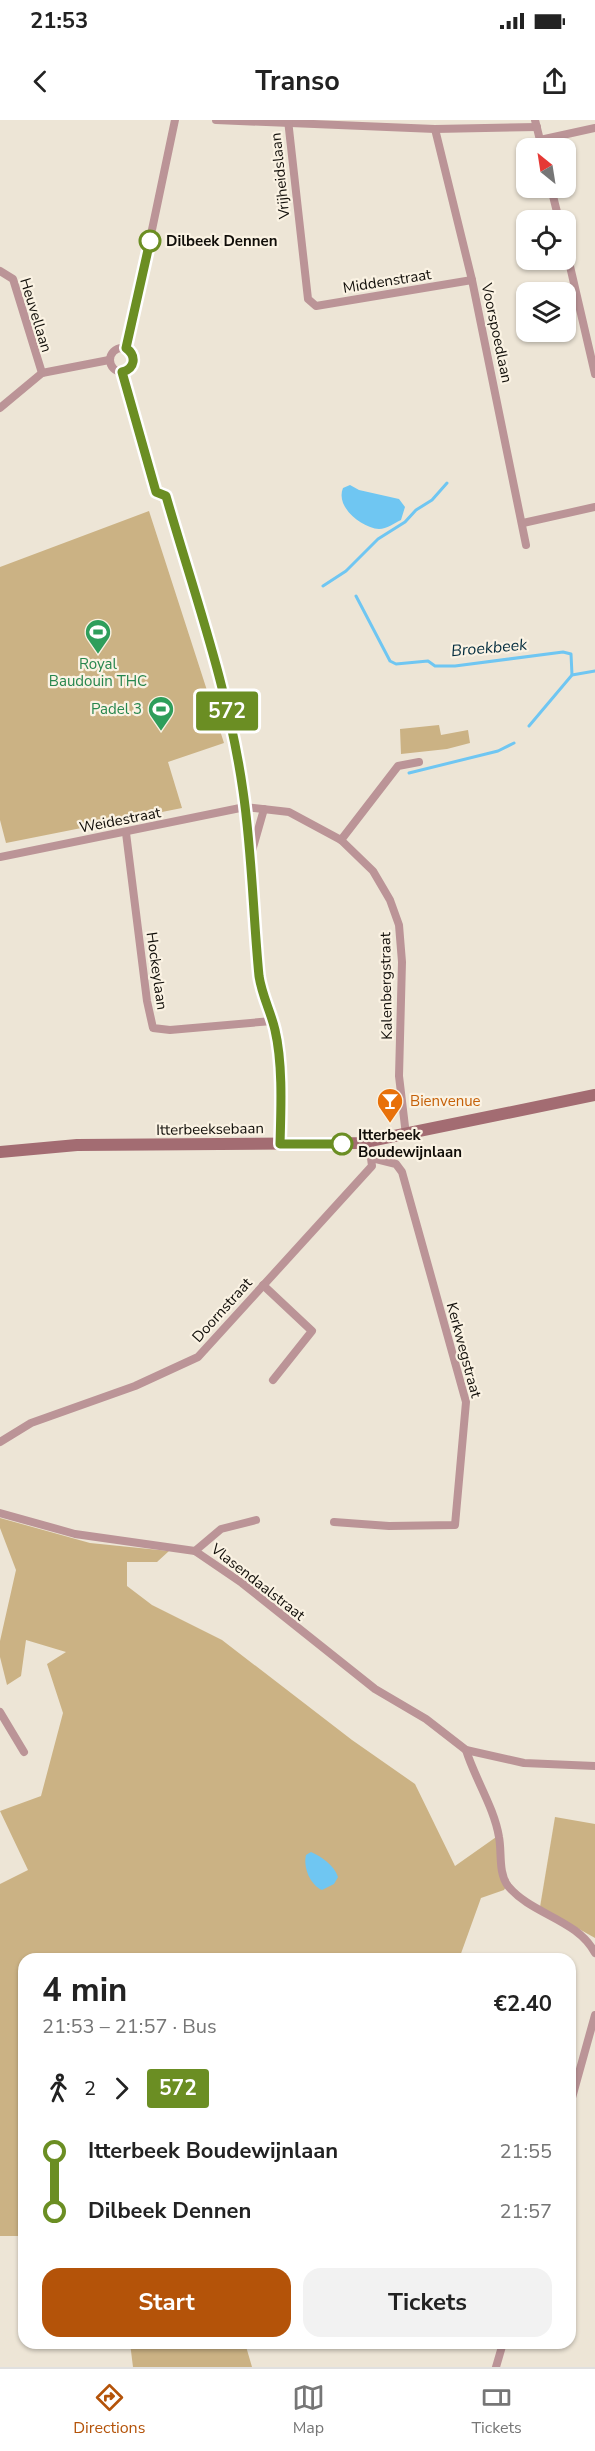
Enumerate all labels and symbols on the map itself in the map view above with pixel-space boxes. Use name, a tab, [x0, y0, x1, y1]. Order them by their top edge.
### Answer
street label: Vrijheidslaan	[266, 132, 295, 221]
north arrow	[516, 138, 576, 198]
marker: Dilbeek Dennen	[139, 230, 161, 252]
place label: Dilbeek Dennen	[166, 231, 277, 251]
street label: Middenstraat	[341, 264, 433, 298]
street label: Heuvellaan	[15, 275, 57, 355]
street label: Voorspoedlaan	[476, 280, 517, 385]
sports icon: Royal Baudouin THC	[83, 617, 113, 655]
water label: Broekbeek	[450, 634, 529, 662]
place label: Royal Baudouin THC	[49, 654, 147, 691]
line badge: 572	[192, 692, 262, 730]
sports icon: Padel 3	[146, 694, 176, 732]
place label: Padel 3	[91, 699, 142, 719]
street label: Weidestraat	[78, 802, 163, 838]
street label: Hockeylaan	[142, 931, 172, 1011]
street label: Kalenbergstraat	[375, 931, 397, 1040]
bar icon: Bienvenue	[375, 1086, 405, 1124]
place label: Bienvenue	[410, 1091, 481, 1111]
street label: Itterbeeksebaan	[156, 1118, 264, 1140]
place label: Itterbeek Boudewijnlaan	[358, 1125, 462, 1162]
marker: Itterbeek Boudewijnlaan	[331, 1133, 353, 1155]
street label: Doornstraat	[188, 1273, 257, 1347]
street label: Kerkwegstraat	[442, 1300, 487, 1401]
street label: Vlasendaalstraat	[206, 1538, 310, 1626]

